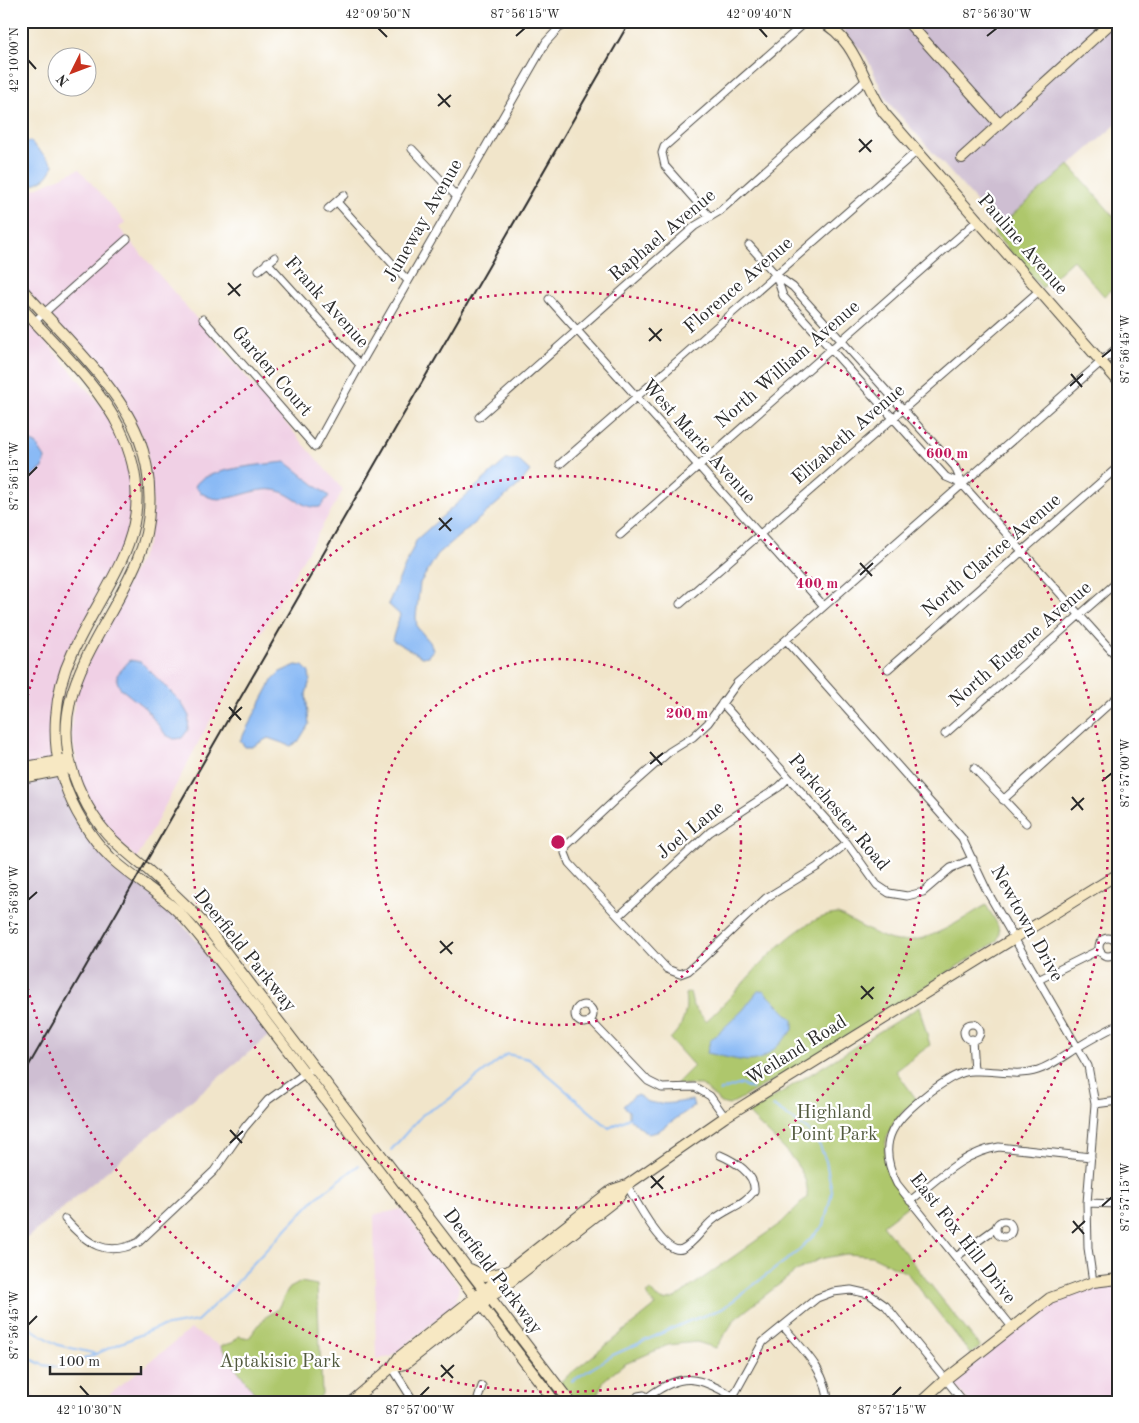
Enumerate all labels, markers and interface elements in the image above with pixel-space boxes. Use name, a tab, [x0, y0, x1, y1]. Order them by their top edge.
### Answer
text: 42°09'50"N	[345, 8, 411, 21]
text: 87°56'15"W	[490, 8, 560, 21]
text: 87°56'30"W	[962, 8, 1032, 21]
text: 42°09'40"N	[726, 9, 792, 21]
text: 42°10'00"N	[9, 27, 21, 93]
north arrow	[48, 48, 98, 98]
text: N	[54, 71, 72, 89]
street label: Juneway Avenue	[381, 156, 467, 286]
street label: Raphael Avenue	[606, 186, 720, 286]
street label: Pauline Avenue	[973, 191, 1071, 299]
street label: Florence Avenue	[681, 234, 797, 338]
street label: Frank Avenue	[280, 254, 372, 352]
street label: North William Avenue	[712, 297, 864, 433]
text: 87°56'45"W	[1119, 314, 1132, 384]
street label: Garden Court	[227, 324, 315, 420]
street label: West Marie Avenue	[637, 376, 759, 508]
street label: Elizabeth Avenue	[789, 381, 909, 489]
text: 87°56'15"W	[8, 441, 21, 511]
text: 600 m	[926, 447, 968, 462]
street label: North Clarice Avenue	[919, 491, 1065, 621]
text: 400 m	[796, 577, 838, 592]
street label: North Eugene Avenue	[946, 578, 1096, 712]
text: 200 m	[666, 707, 708, 722]
text: 87°57'00"W	[1119, 738, 1132, 808]
street label: Parkchester Road	[784, 751, 892, 875]
street label: Joel Lane	[654, 798, 728, 864]
centre of rings	[549, 833, 567, 851]
street label: Newtown Drive	[986, 863, 1066, 985]
text: 87°56'30"W	[8, 865, 21, 935]
street label: Deerfield Parkway	[189, 886, 299, 1016]
street label: Weiland Road	[743, 1013, 851, 1089]
park label: Highland Point Park	[790, 1104, 878, 1145]
text: 87°57'15"W	[1119, 1162, 1132, 1232]
street label: East Fox Hill Drive	[905, 1170, 1019, 1308]
street label: Deerfield Parkway	[439, 1206, 545, 1338]
text: 87°56'45"W	[8, 1290, 21, 1360]
scale bar	[50, 1343, 141, 1375]
park label: Aptakisic Park	[219, 1353, 341, 1372]
text: 100 m	[58, 1355, 100, 1370]
text: 87°57'00"W	[385, 1404, 455, 1417]
text: 87°57'15"W	[857, 1404, 927, 1417]
text: 42°10'30"N	[56, 1405, 122, 1417]

